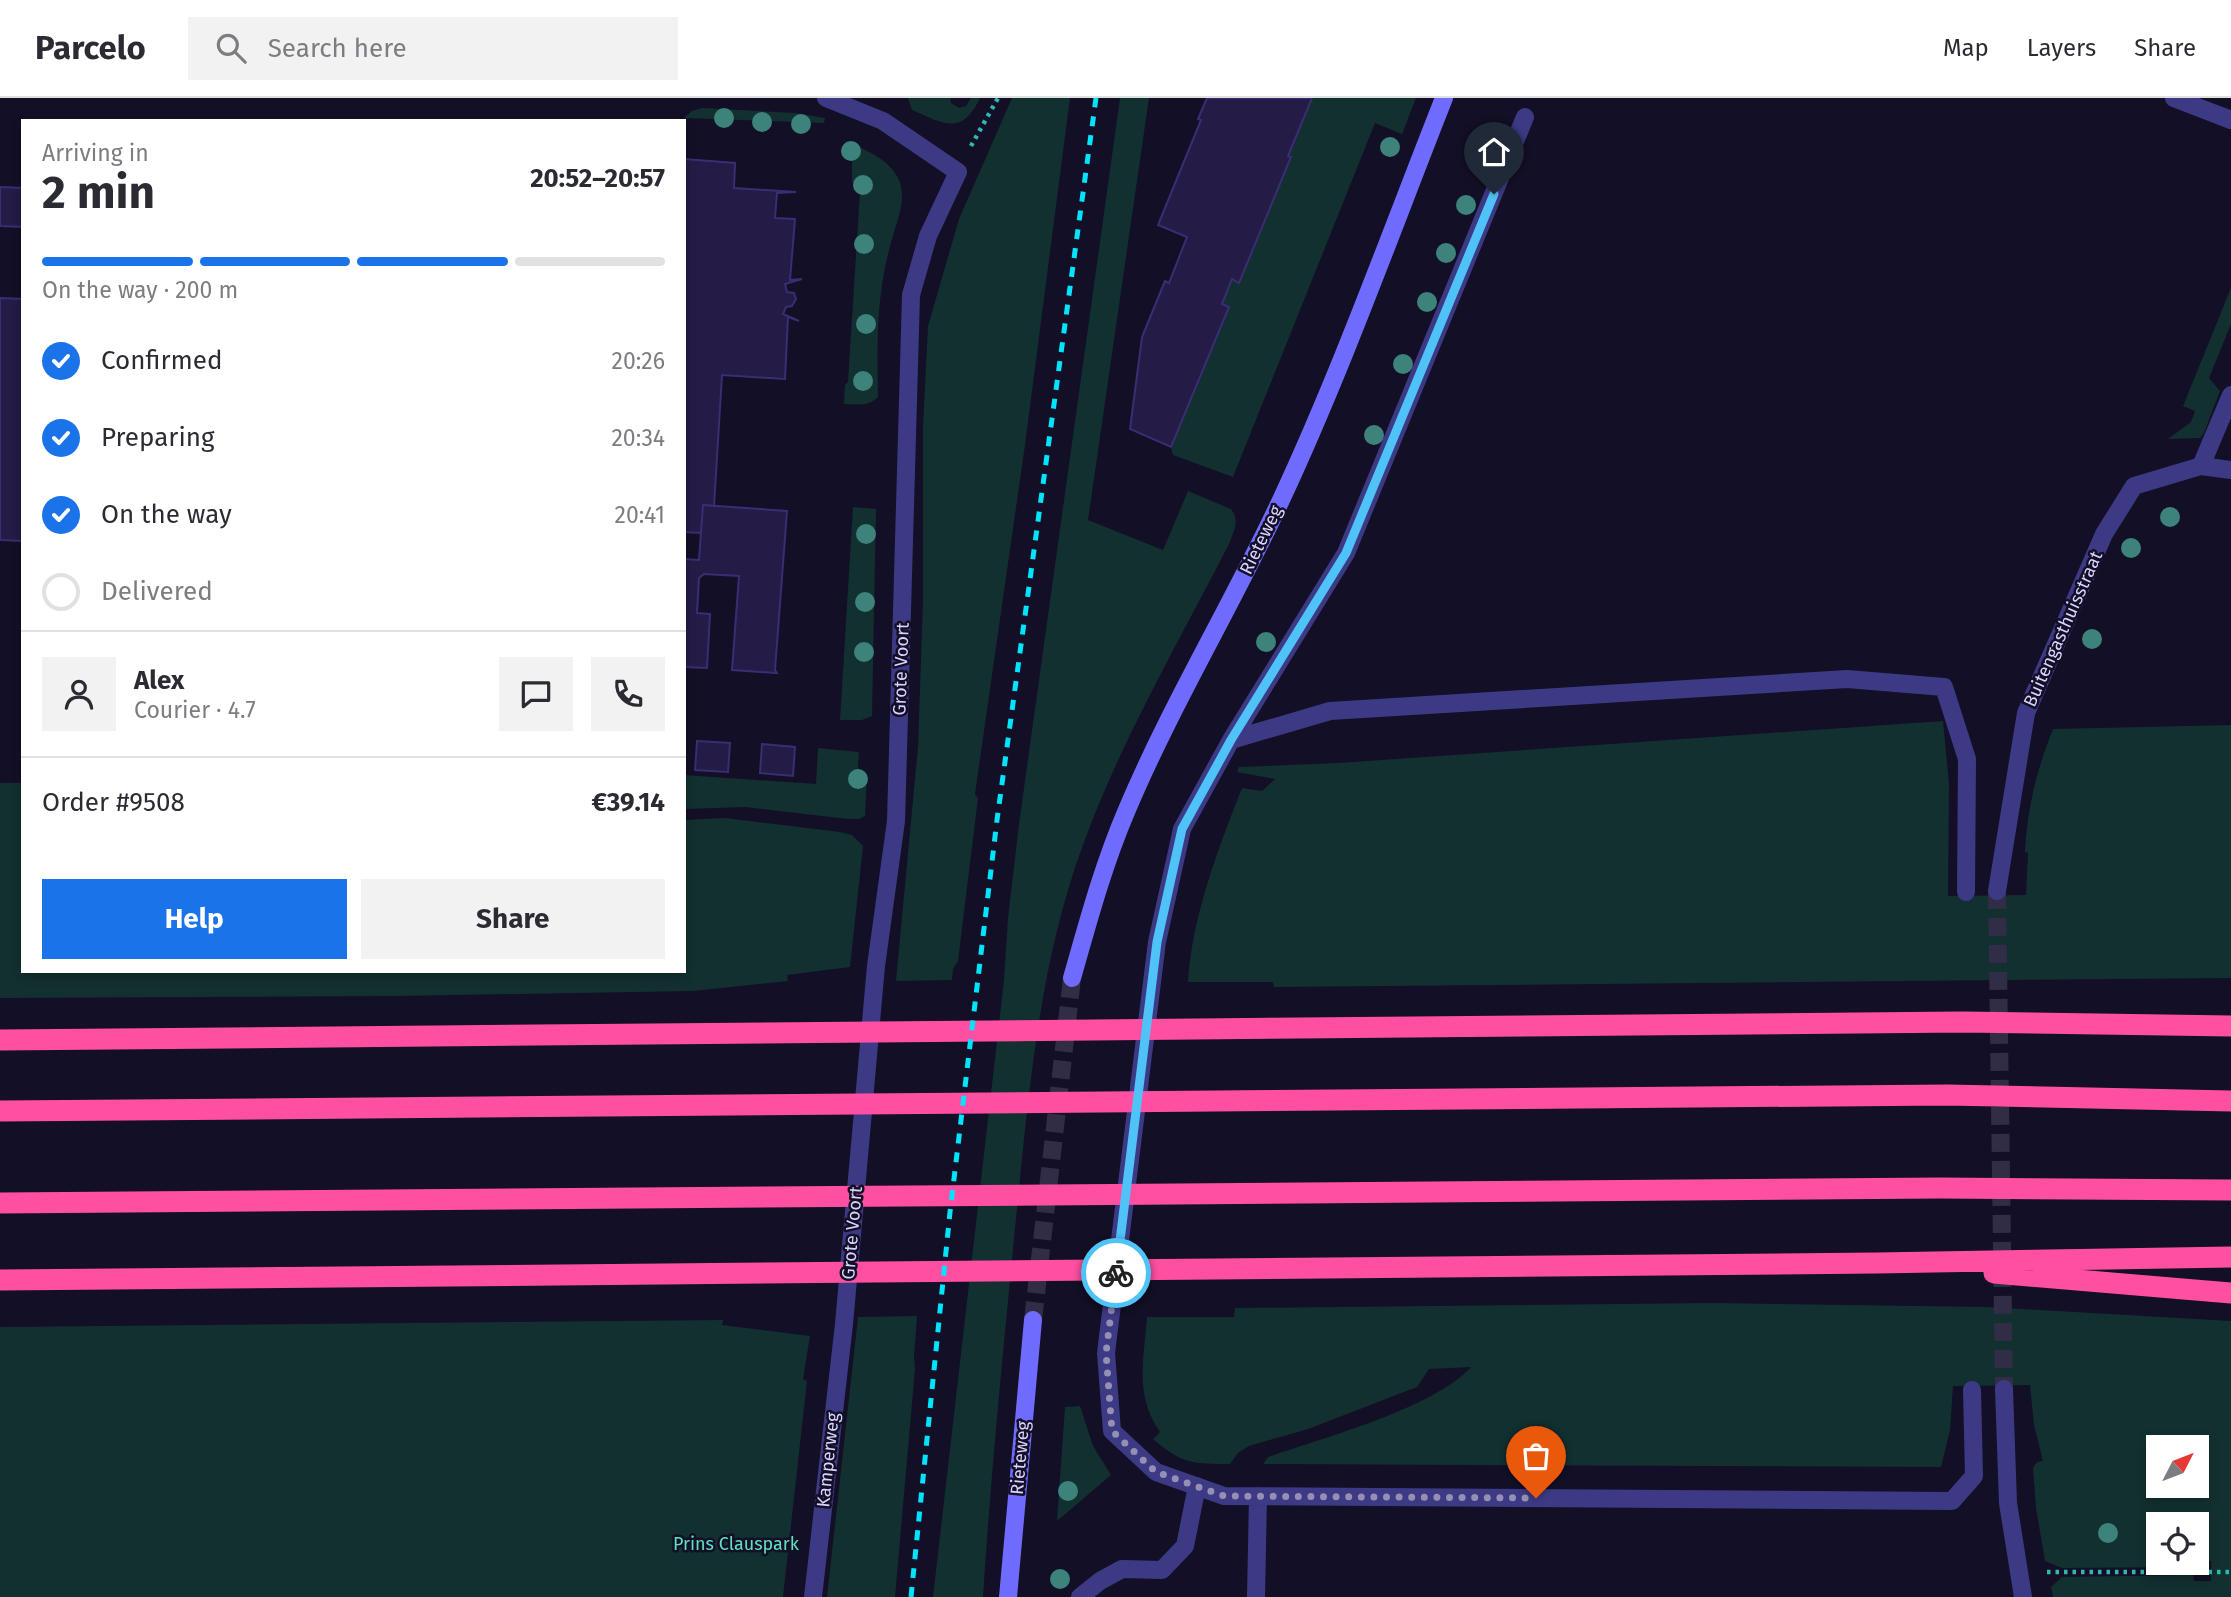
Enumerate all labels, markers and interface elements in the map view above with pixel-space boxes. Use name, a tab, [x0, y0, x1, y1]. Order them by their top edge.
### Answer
search box	[188, 17, 678, 80]
text: Parcelo	[35, 28, 146, 68]
icon: search	[212, 29, 250, 67]
text: Search here	[268, 33, 407, 64]
text: Map	[1943, 34, 1989, 62]
text: Layers	[2027, 34, 2096, 62]
text: Share	[2134, 34, 2196, 62]
pin	[1464, 122, 1524, 194]
icon: home	[1475, 133, 1513, 171]
text: Arriving in	[42, 139, 149, 167]
text: 20:52–20:57	[530, 163, 665, 194]
text: 2 min	[42, 165, 155, 220]
text: On the way · 200 m	[42, 276, 238, 304]
icon: check	[42, 342, 80, 380]
text: Confirmed	[101, 345, 222, 376]
text: 20:26	[612, 347, 665, 375]
icon: check	[42, 419, 80, 457]
text: Preparing	[101, 422, 214, 453]
text: 20:34	[611, 424, 665, 452]
icon: check	[42, 496, 80, 534]
text: On the way	[101, 499, 232, 530]
text: 20:41	[615, 501, 665, 529]
street label: Rieteweg	[1235, 501, 1287, 578]
street label: Buitengasthuisstraat	[2019, 547, 2107, 710]
text: Delivered	[101, 576, 213, 607]
street label: Grote Voort	[888, 622, 914, 716]
button: person	[42, 657, 116, 731]
button: chat	[499, 657, 573, 731]
button: phone	[591, 657, 665, 731]
text: Alex	[134, 665, 184, 696]
text: Courier · 4.7	[134, 696, 256, 724]
text: Order #9508	[42, 787, 185, 818]
text: €39.14	[591, 787, 665, 818]
button: Help	[42, 879, 347, 959]
button: Share	[361, 879, 665, 959]
street label: Grote Voort	[837, 1185, 867, 1280]
courier	[1081, 1238, 1151, 1308]
icon: bike	[1097, 1254, 1135, 1292]
street label: Kamperweg	[812, 1411, 844, 1509]
street label: Rieteweg	[1006, 1420, 1034, 1496]
pin	[1506, 1426, 1566, 1498]
north arrow	[2146, 1435, 2208, 1498]
map controls	[2146, 1435, 2209, 1575]
icon: bag	[1517, 1437, 1555, 1475]
button: locate	[2146, 1512, 2209, 1575]
park label: Prins Clauspark	[673, 1533, 800, 1555]

